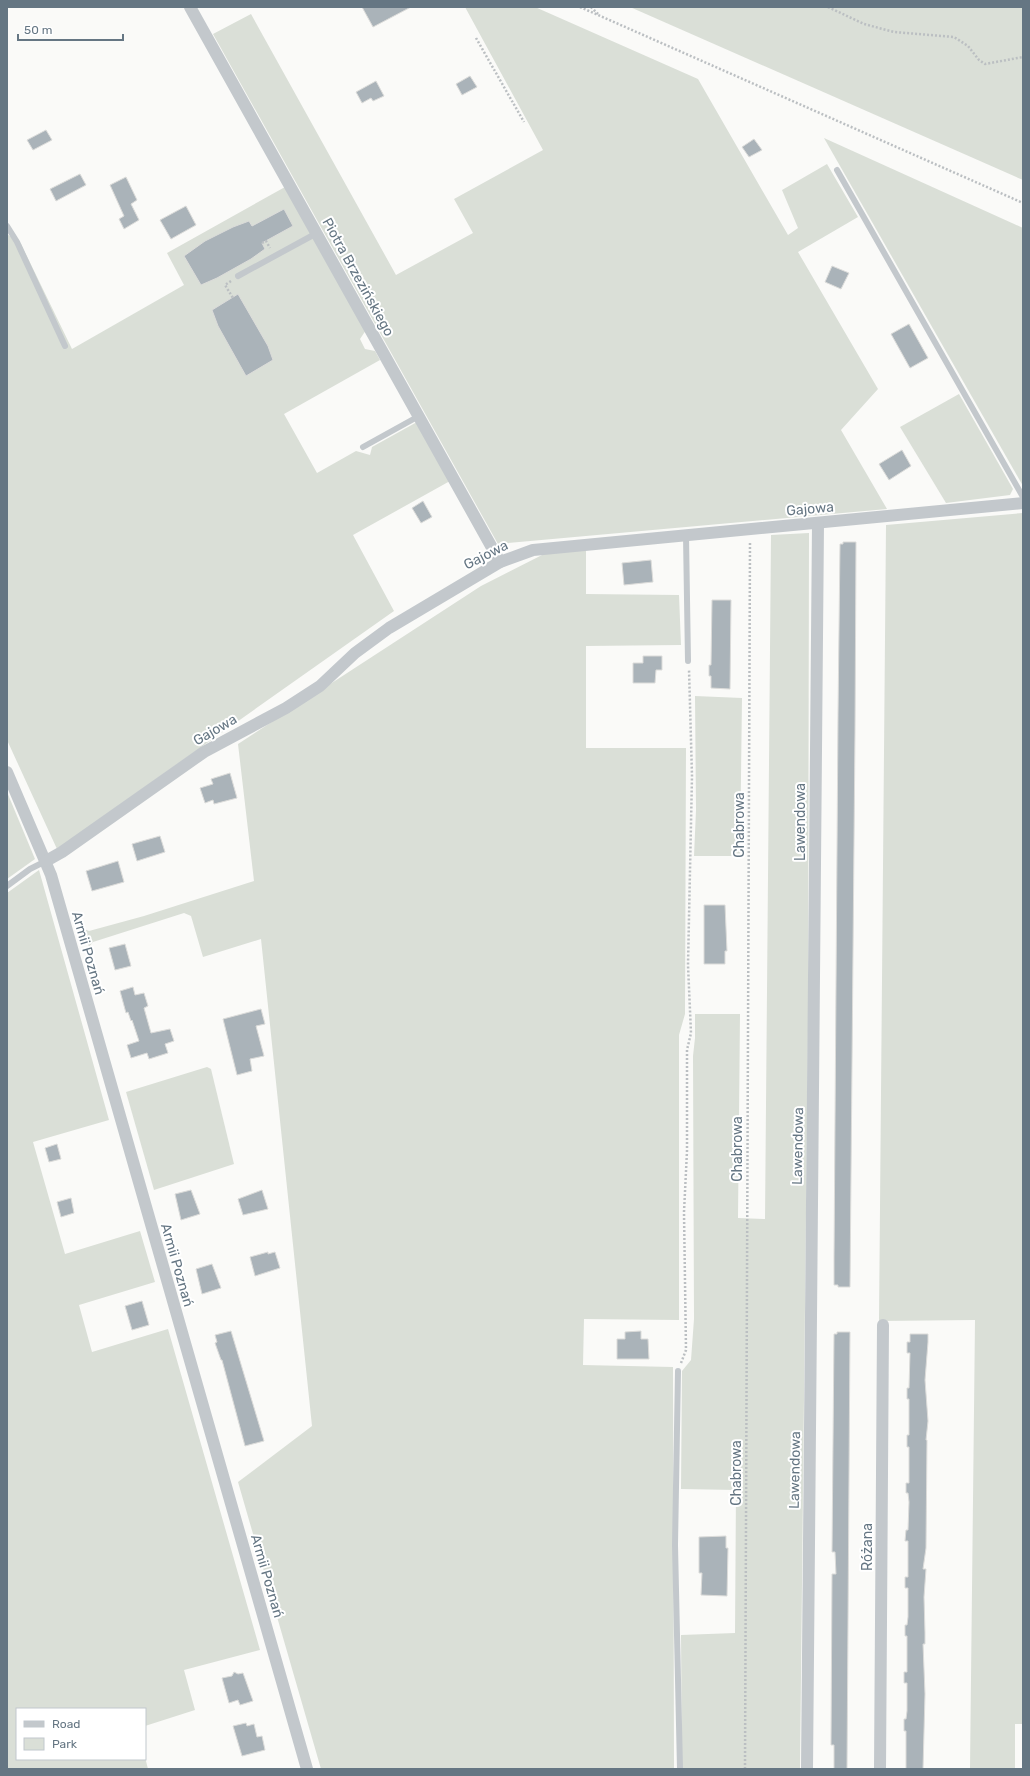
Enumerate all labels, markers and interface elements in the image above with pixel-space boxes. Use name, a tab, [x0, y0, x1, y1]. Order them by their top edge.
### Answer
scale bar	[18, 16, 123, 42]
text: 50 m	[24, 23, 52, 37]
street label: Piotra Brzezińskiego	[318, 215, 398, 339]
street label: Gajowa	[786, 498, 834, 520]
street label: Gajowa	[461, 537, 511, 573]
street label: Gajowa	[190, 711, 240, 749]
street label: Lawendowa	[792, 783, 809, 861]
street label: Chabrowa	[731, 792, 748, 858]
street label: Armii Poznań	[68, 909, 108, 997]
street label: Lawendowa	[789, 1107, 807, 1185]
street label: Chabrowa	[729, 1116, 746, 1182]
street label: Armii Poznań	[157, 1221, 197, 1309]
street label: Lawendowa	[786, 1431, 804, 1509]
street label: Chabrowa	[728, 1440, 745, 1506]
street label: Różana	[859, 1523, 876, 1571]
street label: Armii Poznań	[247, 1532, 287, 1620]
legend	[16, 1708, 146, 1760]
text: Road	[52, 1717, 80, 1731]
text: Park	[52, 1737, 78, 1751]

